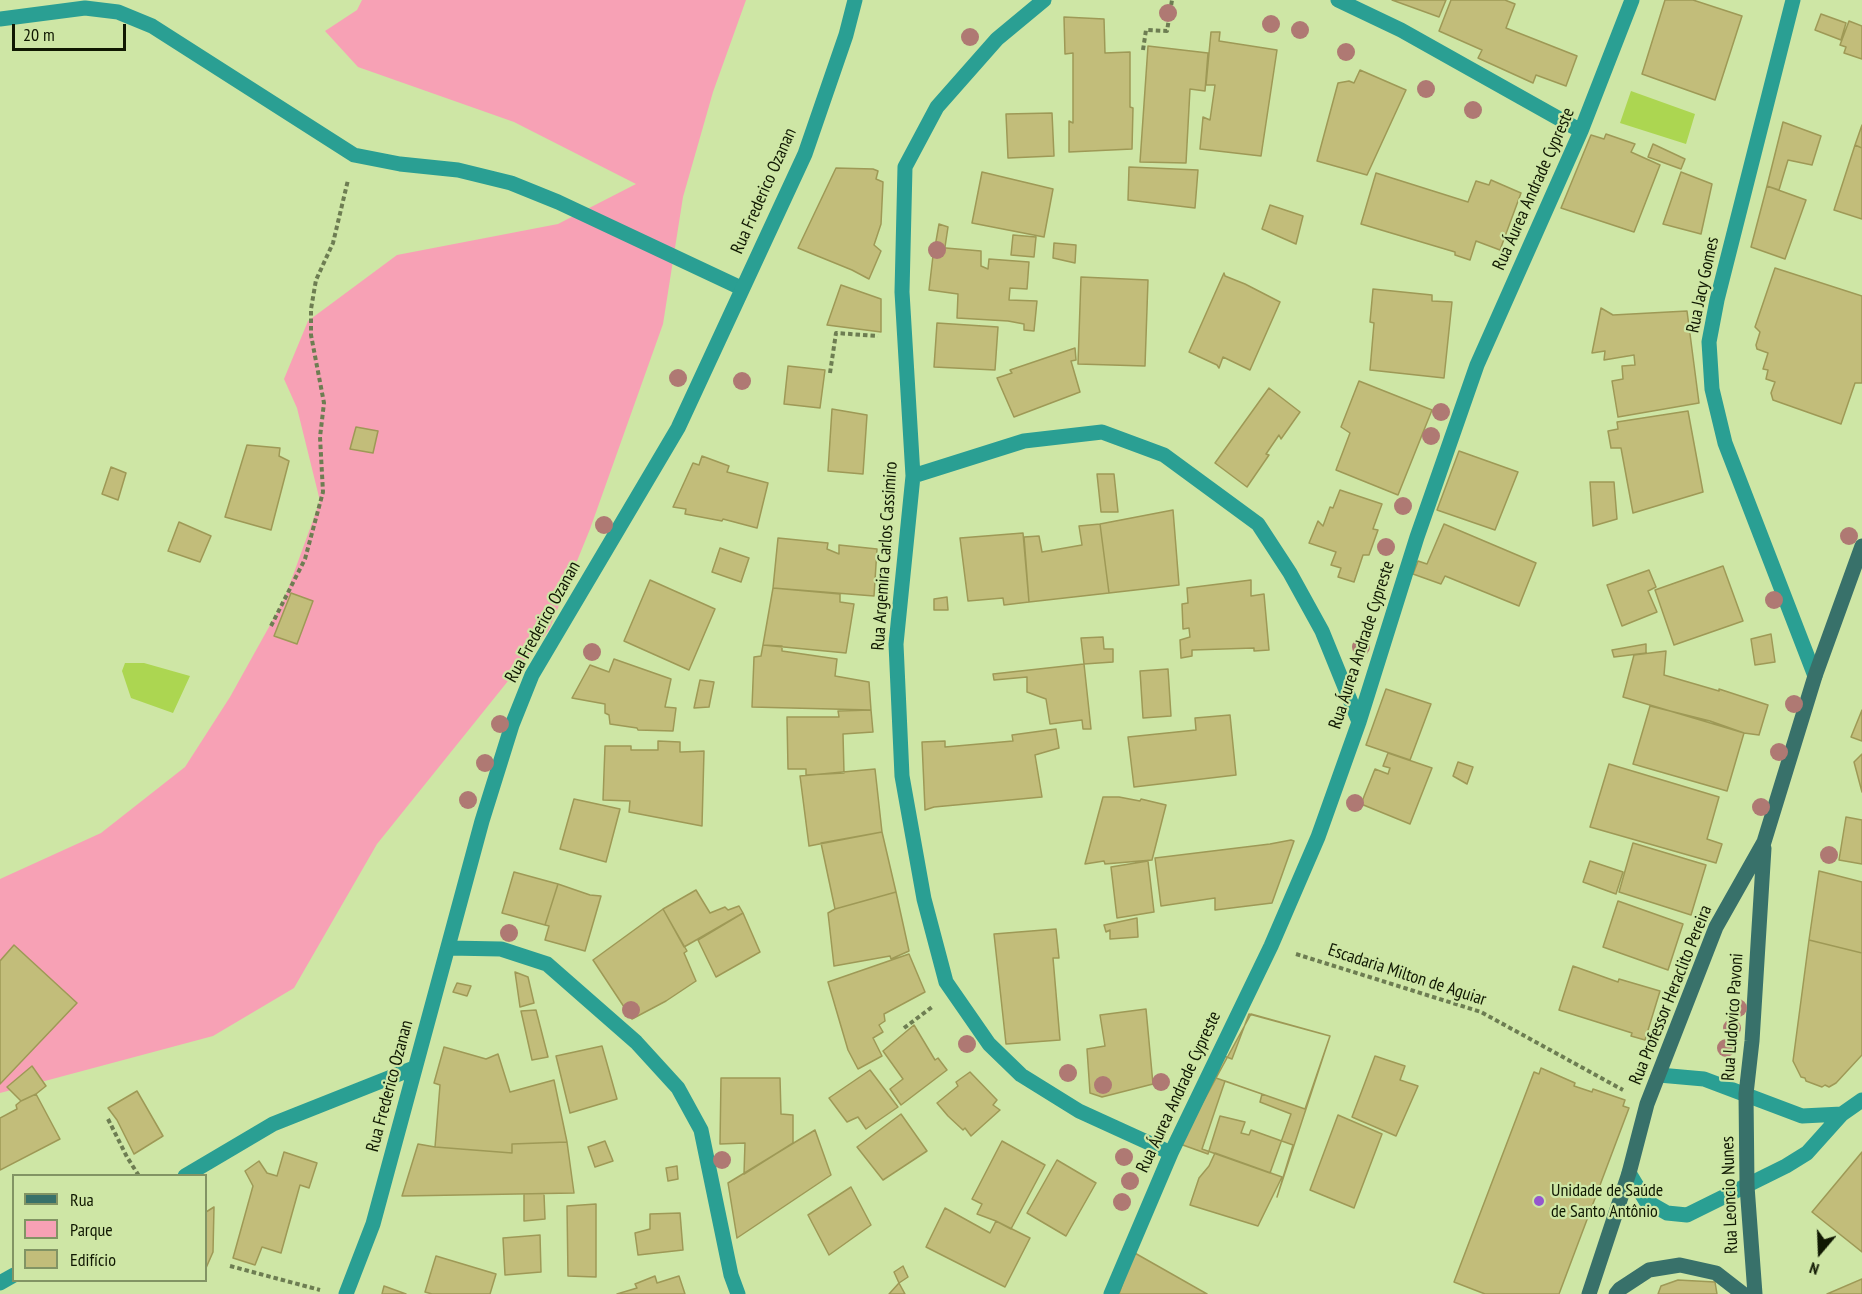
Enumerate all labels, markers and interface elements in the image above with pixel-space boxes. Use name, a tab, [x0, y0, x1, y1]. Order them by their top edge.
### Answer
scale bar	[15, 12, 129, 50]
text: 20 m	[23, 23, 55, 46]
street label: Rua Áurea Andrade Cypreste	[1488, 104, 1580, 274]
street label: Rua Frederico Ozanan	[727, 125, 801, 257]
street label: Rua Jacy Gomes	[1682, 235, 1724, 335]
street label: Rua Argemira Carlos Cassimiro	[868, 461, 902, 651]
street label: Rua Frederico Ozanan	[501, 558, 585, 686]
street label: Rua Áurea Andrade Cypreste	[1325, 558, 1399, 732]
street label: Rua Professor Heraclito Pereira	[1625, 902, 1717, 1088]
street label: Escadaria Milton de Aguiar	[1325, 939, 1489, 1011]
street label: Rua Ludovico Pavoni	[1718, 952, 1748, 1082]
street label: Rua Áurea Andrade Cypreste	[1132, 1008, 1226, 1176]
street label: Rua Frederico Ozanan	[362, 1018, 418, 1154]
street label: Rua Leoncio Nunes	[1717, 1136, 1743, 1254]
legend	[12, 1174, 207, 1282]
place label: Unidade de Saúde de Santo Antônio	[1551, 1180, 1663, 1222]
text: Rua	[70, 1188, 94, 1211]
marker: Unidade de Saúde de Santo Antônio	[1532, 1194, 1546, 1208]
text: Parque	[70, 1218, 113, 1241]
north arrow	[1790, 1222, 1850, 1282]
text: Edifício	[70, 1248, 116, 1271]
text: N	[1807, 1258, 1821, 1280]

